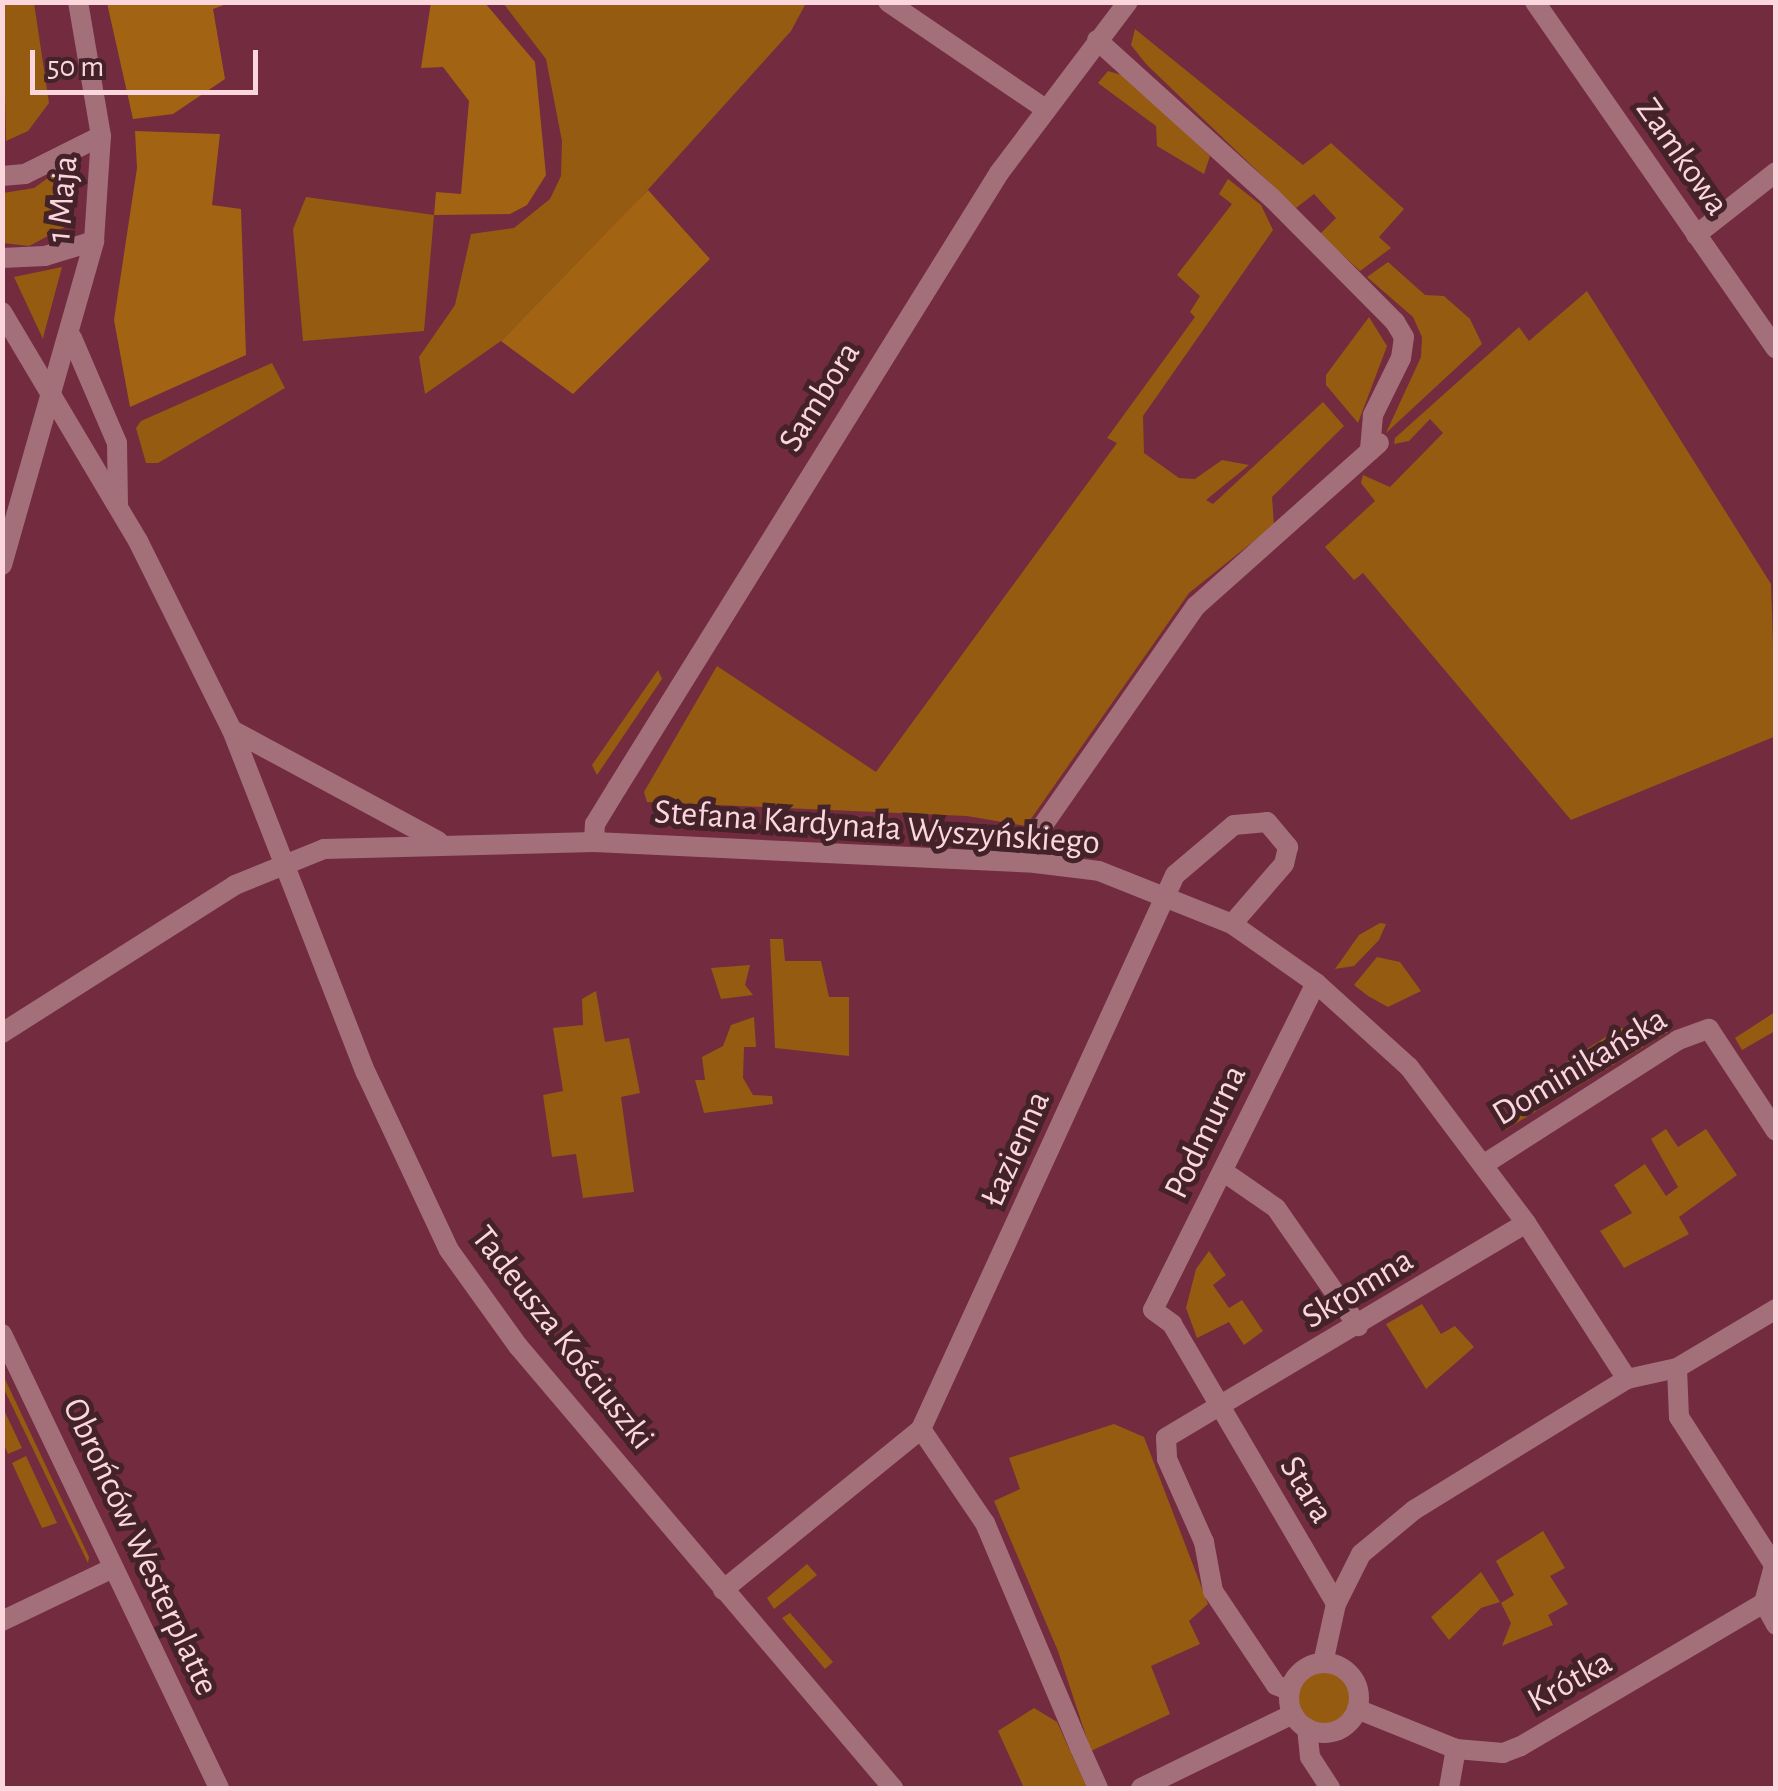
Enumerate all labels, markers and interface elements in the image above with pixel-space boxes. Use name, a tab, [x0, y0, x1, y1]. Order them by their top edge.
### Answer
scale bar	[35, 30, 262, 92]
text: 50 m	[47, 52, 104, 82]
street label: Zamkowa	[1626, 90, 1738, 224]
street label: 1 Maja	[38, 154, 88, 244]
street label: Sambora	[770, 334, 870, 460]
street label: Stefana Kardynała Wyszyńskiego	[653, 791, 1101, 865]
street label: Dominikańska	[1485, 999, 1675, 1135]
street label: Podmurna	[1156, 1058, 1256, 1206]
street label: Łazienna	[972, 1085, 1060, 1213]
street label: Tadeusza Kościuszki	[462, 1218, 662, 1458]
street label: Skromna	[1295, 1240, 1421, 1338]
street label: Obrońców Westerplatte	[53, 1392, 227, 1702]
street label: Stara	[1270, 1449, 1342, 1531]
street label: Krótka	[1521, 1642, 1619, 1722]

